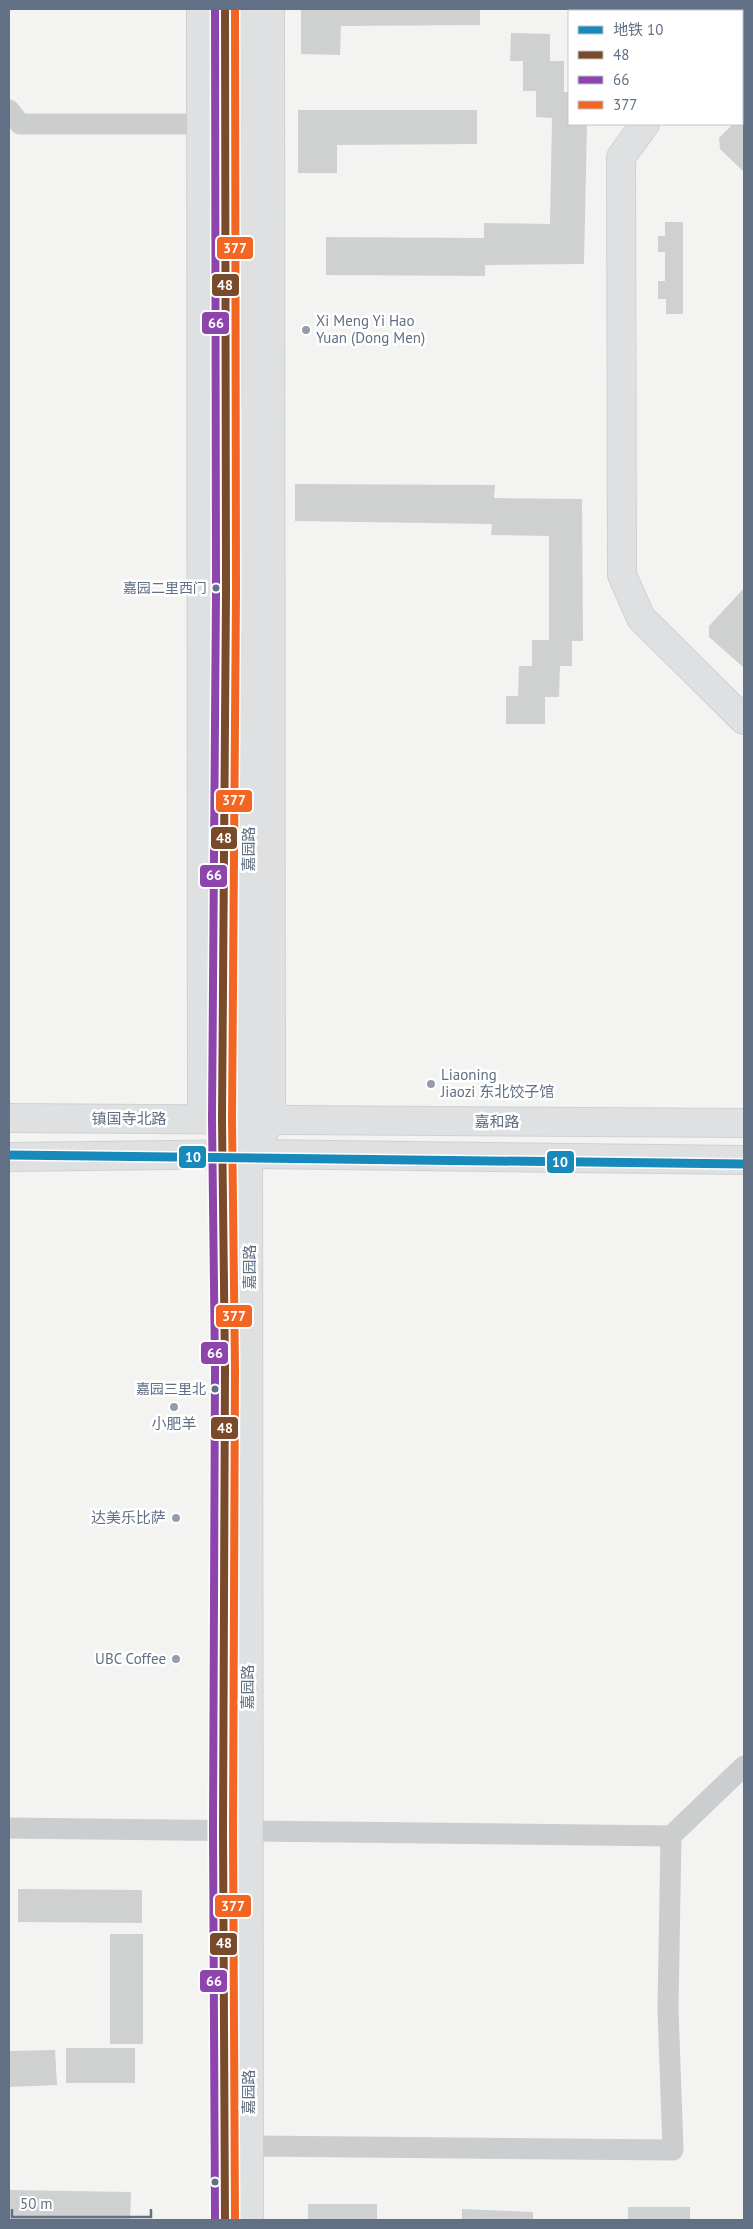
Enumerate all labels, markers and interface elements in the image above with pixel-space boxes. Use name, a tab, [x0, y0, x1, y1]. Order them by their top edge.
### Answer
legend	[568, 10, 743, 125]
text: 地铁 10	[613, 20, 663, 39]
text: 48	[613, 45, 629, 64]
text: 66	[613, 70, 629, 89]
text: 377	[613, 95, 638, 114]
line badge: 377	[216, 236, 254, 260]
text: 377	[223, 239, 247, 257]
line badge: 48	[211, 273, 240, 297]
text: 48	[217, 276, 233, 294]
line badge: 66	[201, 311, 230, 335]
place label: Xi Meng Yi Hao Yuan (Dong Men)	[316, 311, 425, 347]
text: 66	[208, 314, 224, 332]
marker: Xi Meng Yi Hao Yuan (Dong Men)	[300, 324, 312, 336]
place label: 嘉园二里西门	[123, 579, 207, 597]
marker: 嘉园二里西门	[211, 583, 221, 593]
line badge: 377	[215, 789, 253, 813]
text: 377	[222, 791, 246, 809]
line badge: 48	[210, 826, 238, 850]
street label: 嘉园路	[239, 826, 258, 872]
text: 48	[216, 829, 232, 847]
line badge: 66	[199, 864, 228, 888]
text: 66	[206, 866, 222, 884]
place label: Liaoning Jiaozi 东北饺子馆	[440, 1065, 554, 1101]
marker: Liaoning Jiaozi 东北饺子馆	[425, 1078, 437, 1090]
street label: 镇国寺北路	[91, 1109, 167, 1128]
street label: 嘉和路	[474, 1112, 520, 1131]
line badge: 10	[178, 1145, 207, 1169]
text: 10	[185, 1148, 201, 1166]
line badge: 10	[546, 1150, 575, 1174]
text: 10	[552, 1153, 568, 1171]
street label: 嘉园路	[240, 1244, 259, 1290]
line badge: 377	[215, 1304, 253, 1328]
text: 377	[222, 1307, 246, 1325]
line badge: 66	[200, 1341, 229, 1365]
text: 66	[207, 1344, 223, 1362]
place label: 嘉园三里北	[136, 1380, 206, 1398]
marker: 嘉园三里北	[210, 1384, 220, 1394]
marker: 小肥羊	[168, 1401, 180, 1413]
place label: 小肥羊	[151, 1414, 197, 1433]
line badge: 48	[210, 1416, 239, 1440]
text: 48	[217, 1419, 233, 1437]
place label: 达美乐比萨	[91, 1508, 166, 1527]
marker: 达美乐比萨	[170, 1512, 182, 1524]
place label: UBC Coffee	[95, 1649, 166, 1668]
marker: UBC Coffee	[170, 1653, 182, 1665]
street label: 嘉园路	[238, 1664, 257, 1710]
line badge: 377	[214, 1894, 252, 1918]
text: 377	[221, 1897, 245, 1915]
line badge: 48	[209, 1932, 238, 1956]
text: 48	[216, 1934, 232, 1952]
line badge: 66	[199, 1969, 228, 1993]
text: 66	[206, 1972, 222, 1990]
street label: 嘉园路	[239, 2069, 258, 2115]
unlabelled marker	[210, 2177, 220, 2187]
scale bar	[12, 2186, 151, 2218]
text: 50 m	[20, 2194, 53, 2213]

